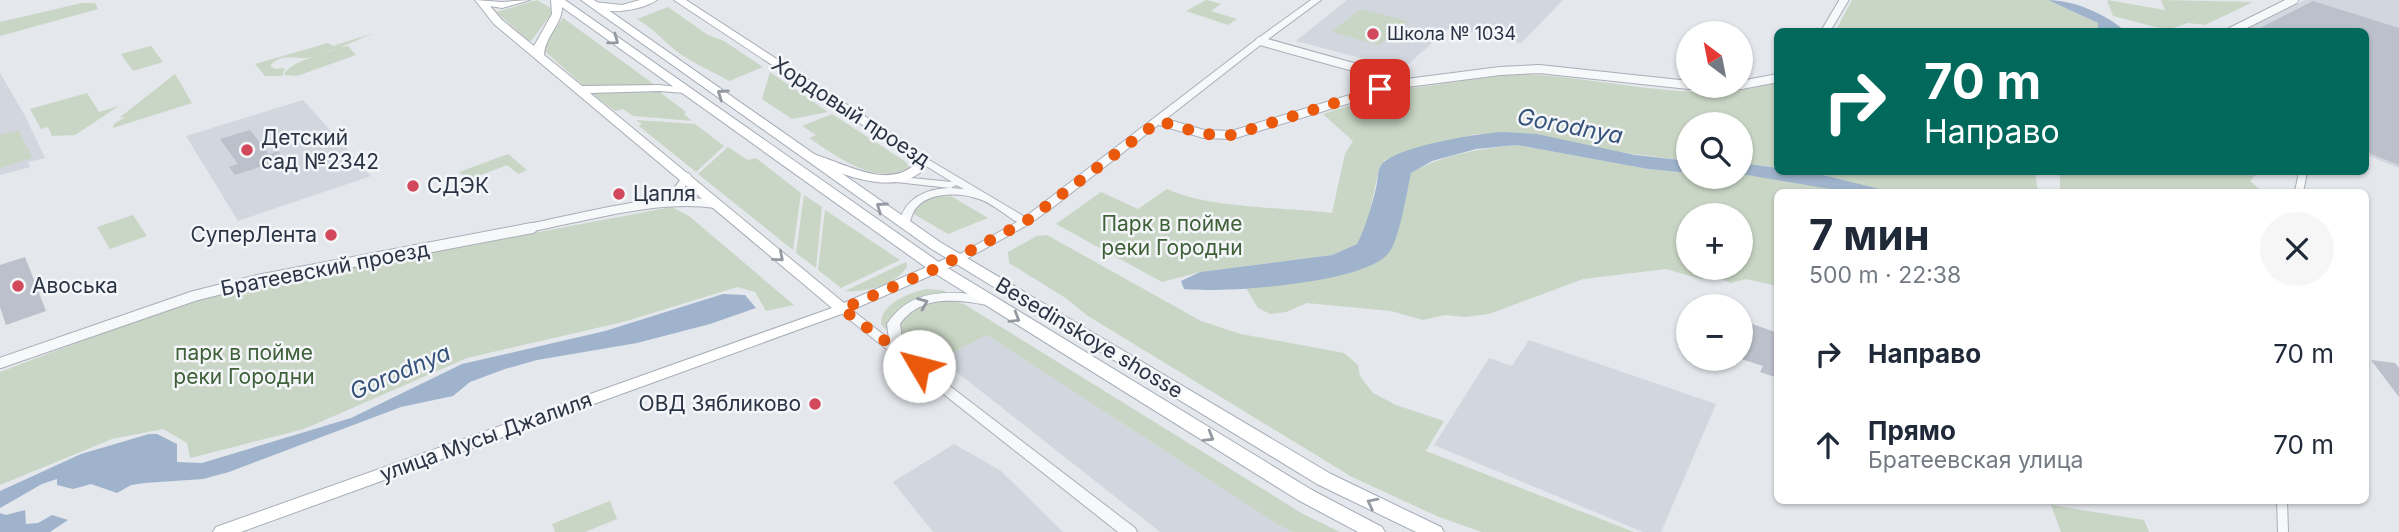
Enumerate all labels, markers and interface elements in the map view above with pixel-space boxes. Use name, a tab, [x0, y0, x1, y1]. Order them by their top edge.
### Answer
north arrow	[1676, 21, 1754, 98]
map controls	[1676, 21, 1753, 371]
place label: Школа № 1034	[1387, 23, 1516, 44]
marker: Школа № 1034	[1365, 26, 1381, 42]
one-way arrow	[606, 32, 619, 44]
street label: Хордовый проезд	[767, 51, 935, 172]
text: 70 m	[1924, 52, 2041, 111]
icon: right	[1809, 56, 1900, 147]
pin	[1350, 59, 1410, 119]
icon: arrive	[1361, 70, 1399, 108]
one-way arrow	[717, 90, 730, 102]
water label: Gorodnya	[1515, 102, 1625, 150]
button: search	[1676, 112, 1753, 189]
text: Направо	[1924, 112, 2060, 151]
place label: Детский сад №2342	[261, 125, 379, 174]
marker: Детский сад №2342	[239, 142, 255, 158]
place label: СДЭК	[427, 173, 489, 198]
marker: СДЭК	[405, 178, 421, 194]
place label: Цапля	[633, 181, 696, 206]
marker: Цапля	[611, 186, 627, 202]
one-way arrow	[876, 203, 889, 215]
button: +	[1676, 203, 1753, 280]
text: 7 мин	[1809, 209, 1930, 260]
park label: Парк в пойме реки Городни	[1101, 211, 1243, 260]
button: close	[2260, 212, 2334, 286]
place label: СуперЛента	[190, 222, 317, 247]
marker: СуперЛента	[323, 227, 339, 243]
street label: Братеевский проезд	[218, 236, 431, 301]
one-way arrow	[771, 249, 784, 261]
text: 500 m · 22:38	[1809, 261, 1961, 289]
street label: Besedinskoye shosse	[991, 272, 1187, 403]
place label: Авоська	[32, 273, 118, 298]
marker: Авоська	[10, 278, 26, 294]
button: −	[1676, 294, 1753, 371]
one-way arrow	[917, 297, 929, 311]
one-way arrow	[1008, 310, 1021, 323]
position arrow	[882, 329, 956, 403]
icon: right	[1809, 335, 1847, 373]
water label: Gorodnya	[345, 338, 455, 406]
text: Направо	[1868, 338, 1981, 369]
text: 70 m	[2273, 338, 2334, 369]
park label: парк в пойме реки Городни	[173, 340, 315, 389]
street label: улица Мусы Джалиля	[376, 387, 595, 487]
place label: ОВД Зябликово	[639, 391, 801, 416]
marker: ОВД Зябликово	[807, 396, 823, 412]
text: Прямо	[1868, 415, 1956, 446]
icon: ahead	[1809, 426, 1847, 464]
one-way arrow	[1202, 428, 1215, 441]
text: 70 m	[2273, 429, 2334, 460]
text: Братеевская улица	[1868, 446, 2083, 474]
one-way arrow	[1367, 498, 1379, 512]

